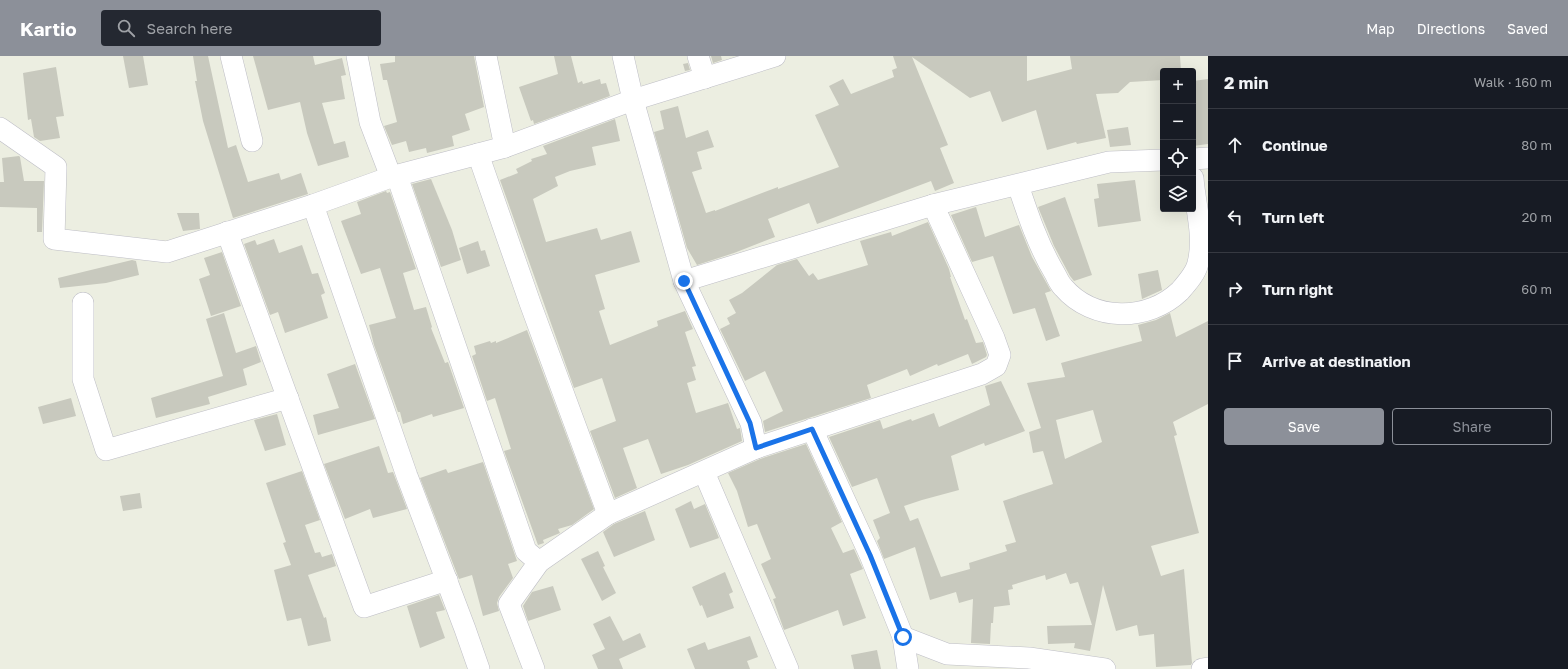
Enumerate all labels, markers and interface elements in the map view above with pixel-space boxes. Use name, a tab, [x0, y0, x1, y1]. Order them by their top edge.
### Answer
search box	[101, 10, 381, 46]
text: Kartio	[20, 17, 77, 40]
icon: search	[115, 17, 137, 39]
text: Search here	[147, 19, 233, 37]
text: Map	[1366, 20, 1395, 37]
text: Directions	[1417, 20, 1485, 37]
text: Saved	[1507, 20, 1548, 37]
map controls	[1160, 68, 1196, 212]
button: +	[1160, 68, 1196, 104]
text: 2 min	[1224, 72, 1268, 93]
text: Walk · 160 m	[1474, 74, 1552, 90]
button: −	[1160, 104, 1196, 140]
icon: ahead	[1224, 134, 1246, 156]
text: Continue	[1262, 136, 1328, 154]
text: 80 m	[1521, 137, 1552, 153]
button: locate	[1160, 140, 1196, 176]
button: layers	[1160, 176, 1196, 212]
icon: left	[1224, 206, 1246, 228]
text: Turn left	[1262, 208, 1324, 226]
text: 20 m	[1522, 209, 1552, 225]
route end	[675, 272, 693, 290]
icon: right	[1224, 278, 1246, 300]
text: Turn right	[1262, 280, 1333, 298]
text: 60 m	[1521, 281, 1552, 297]
icon: arrive	[1224, 350, 1246, 372]
text: Arrive at destination	[1262, 352, 1411, 370]
button: Save	[1224, 408, 1384, 445]
button: Share	[1392, 408, 1552, 445]
route start	[894, 628, 912, 646]

